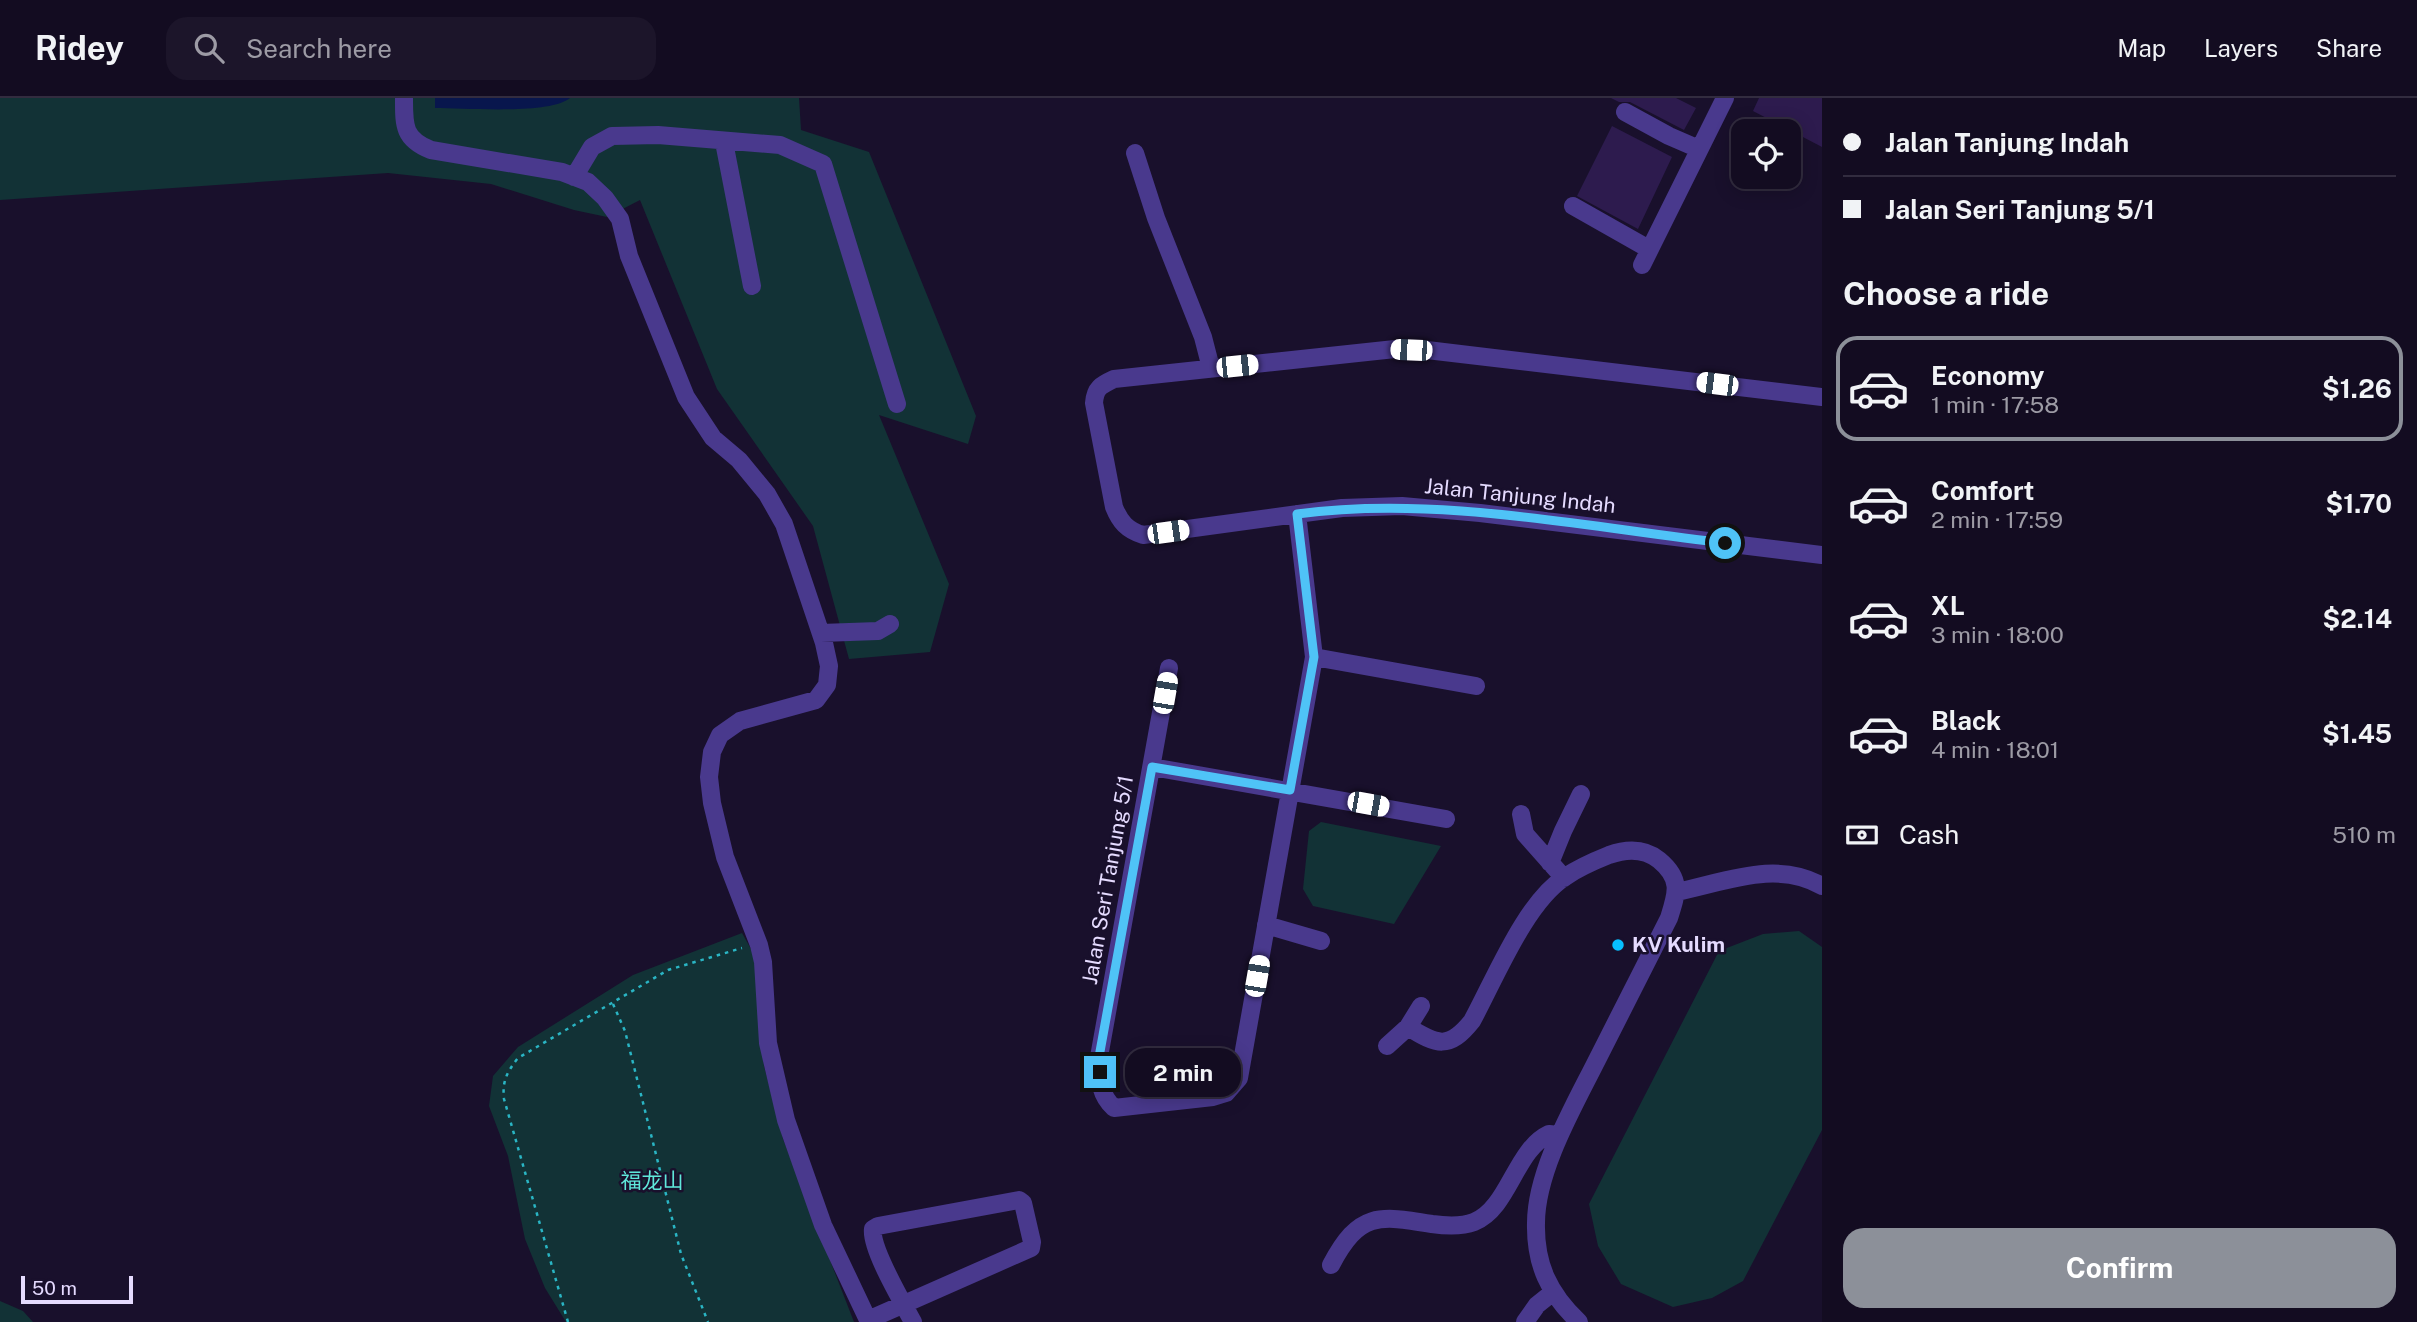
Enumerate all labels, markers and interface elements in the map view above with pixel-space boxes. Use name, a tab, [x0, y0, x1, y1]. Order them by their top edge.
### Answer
search box	[166, 17, 656, 80]
text: Ridey	[35, 29, 124, 67]
icon: search	[190, 29, 228, 67]
text: Search here	[246, 33, 392, 64]
text: Map	[2117, 34, 2166, 62]
text: Layers	[2204, 34, 2278, 62]
text: Share	[2316, 34, 2382, 62]
map controls	[1731, 119, 1801, 189]
button: locate	[1731, 119, 1801, 189]
text: Jalan Tanjung Indah	[1885, 127, 2129, 158]
text: Jalan Seri Tanjung 5/1	[1885, 194, 2155, 225]
text: Choose a ride	[1843, 275, 2049, 312]
car	[1390, 339, 1433, 361]
car	[1216, 353, 1259, 379]
icon: car	[1847, 357, 1910, 420]
text: Economy	[1931, 360, 2044, 391]
car	[1695, 371, 1740, 397]
text: $1.26	[2322, 373, 2392, 404]
text: 1 min · 17:58	[1931, 391, 2059, 418]
icon: car	[1847, 472, 1910, 535]
street label: Jalan Tanjung Indah	[1423, 473, 1617, 518]
text: Comfort	[1931, 475, 2034, 506]
text: $1.70	[2326, 488, 2392, 519]
text: 2 min · 17:59	[1931, 506, 2063, 533]
car	[1146, 519, 1191, 545]
route start	[1709, 527, 1741, 559]
icon: car	[1847, 587, 1910, 650]
text: XL	[1931, 590, 1965, 621]
text: $2.14	[2323, 603, 2392, 634]
text: 3 min · 18:00	[1931, 621, 2064, 648]
car	[1152, 670, 1179, 716]
icon: car	[1847, 702, 1910, 765]
text: Black	[1931, 705, 2001, 736]
text: $1.45	[2322, 718, 2392, 749]
text: 4 min · 18:01	[1931, 736, 2059, 763]
street label: Jalan Seri Tanjung 5/1	[1077, 773, 1138, 986]
car	[1346, 790, 1391, 818]
icon: cash	[1843, 816, 1881, 854]
text: Cash	[1899, 819, 1959, 850]
text: 510 m	[2332, 821, 2396, 848]
place label: KV Kulim	[1632, 932, 1725, 957]
marker: KV Kulim	[1610, 937, 1626, 953]
car	[1244, 953, 1271, 999]
callout: 2 min	[1124, 1048, 1240, 1096]
route end	[1084, 1056, 1116, 1088]
text: 2 min	[1153, 1059, 1213, 1086]
park label: 福龙山	[621, 1168, 684, 1193]
button: Confirm	[1843, 1228, 2396, 1308]
scale bar	[21, 1273, 133, 1305]
text: 50 m	[32, 1277, 77, 1299]

